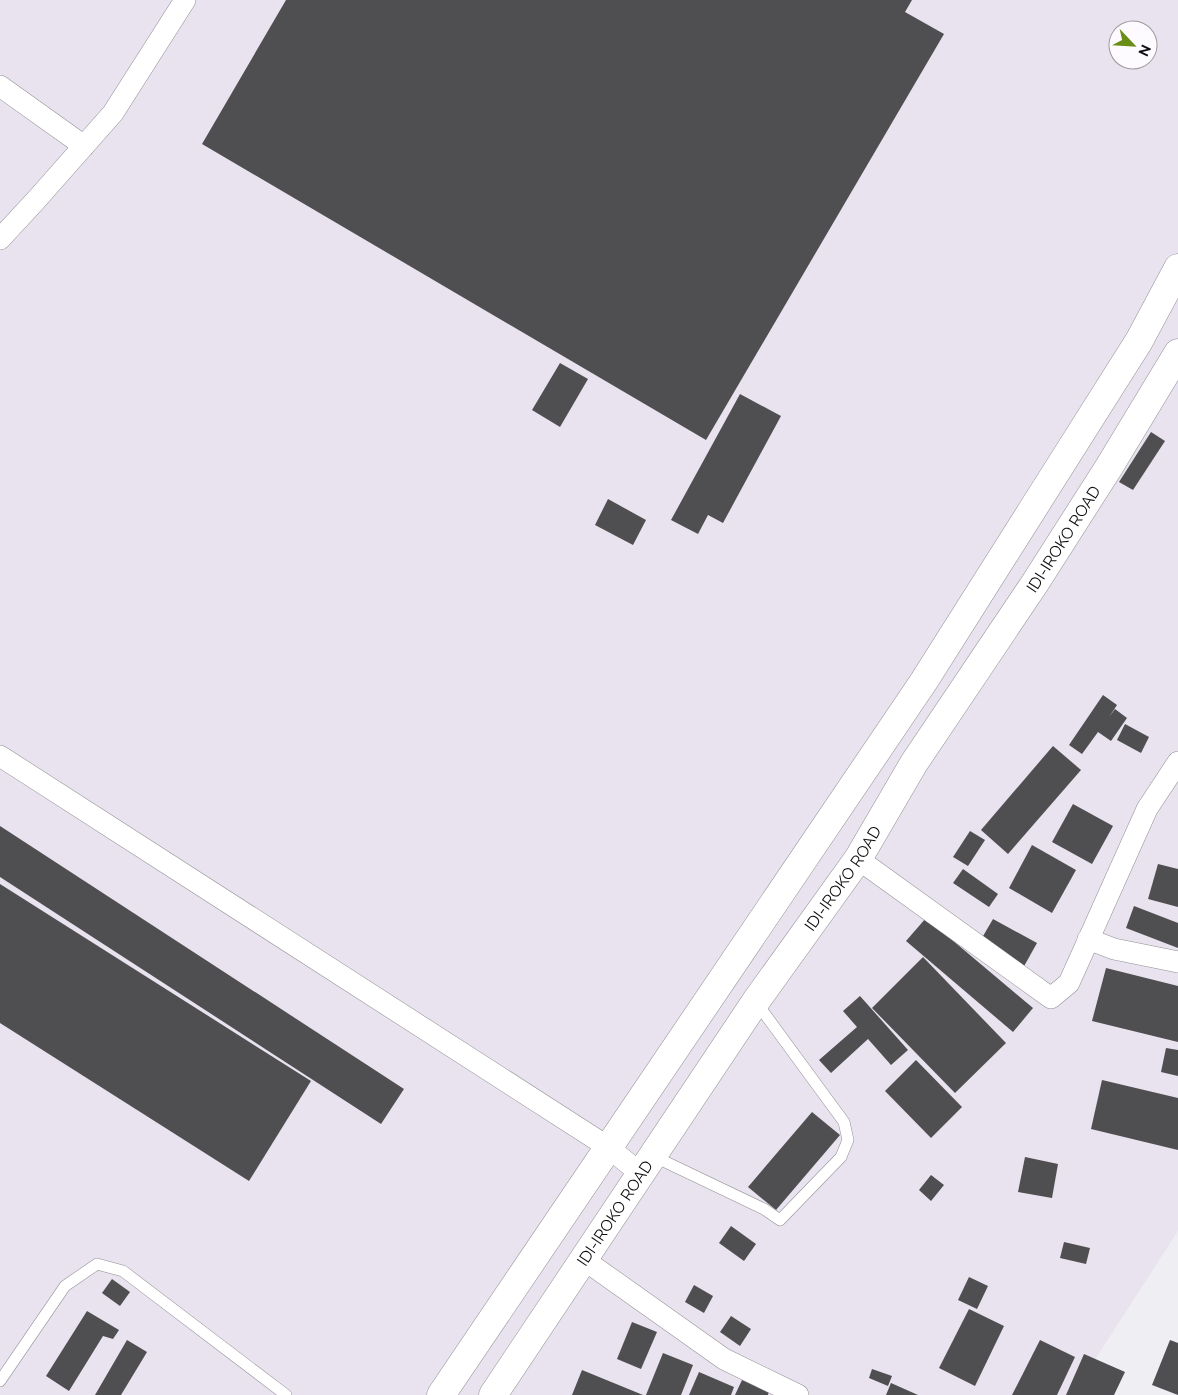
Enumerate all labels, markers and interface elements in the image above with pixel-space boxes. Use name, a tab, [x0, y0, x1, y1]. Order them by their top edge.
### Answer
north arrow	[1108, 20, 1158, 70]
text: N	[1135, 42, 1154, 59]
street label: IDI-IROKO ROAD	[1022, 482, 1104, 596]
street label: IDI-IROKO ROAD	[800, 822, 885, 934]
street label: IDI-IROKO ROAD	[573, 1157, 657, 1269]

